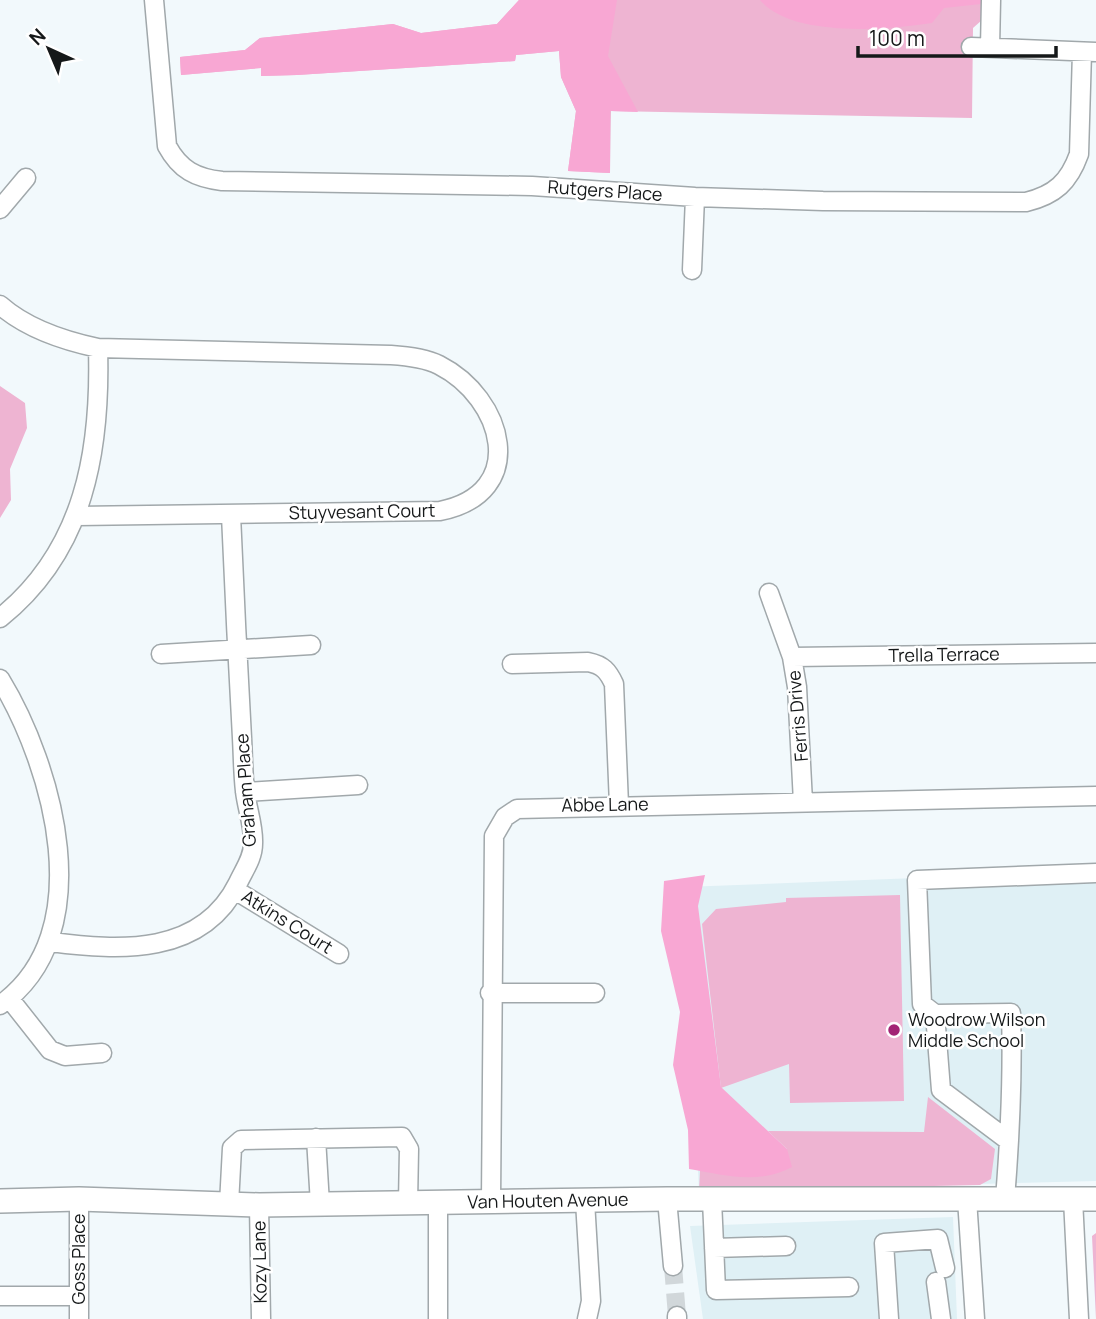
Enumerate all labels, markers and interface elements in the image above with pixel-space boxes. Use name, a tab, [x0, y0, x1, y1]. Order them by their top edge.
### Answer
north arrow	[14, 14, 84, 84]
scale bar	[858, 14, 1056, 58]
text: N	[23, 23, 51, 51]
text: 100 m	[869, 24, 925, 52]
street label: Rutgers Place	[547, 174, 663, 206]
street label: Stuyvesant Court	[288, 498, 436, 524]
street label: Trella Terrace	[888, 641, 1000, 667]
street label: Ferris Drive	[781, 669, 813, 763]
street label: Graham Place	[229, 733, 261, 848]
street label: Abbe Lane	[561, 791, 649, 817]
street label: Atkins Court	[237, 884, 338, 959]
place label: Woodrow Wilson Middle School	[908, 1007, 1045, 1052]
marker: Woodrow Wilson Middle School	[886, 1022, 902, 1038]
street label: Van Houten Avenue	[467, 1187, 629, 1213]
street label: Goss Place	[66, 1213, 90, 1305]
street label: Kozy Lane	[246, 1220, 272, 1304]

